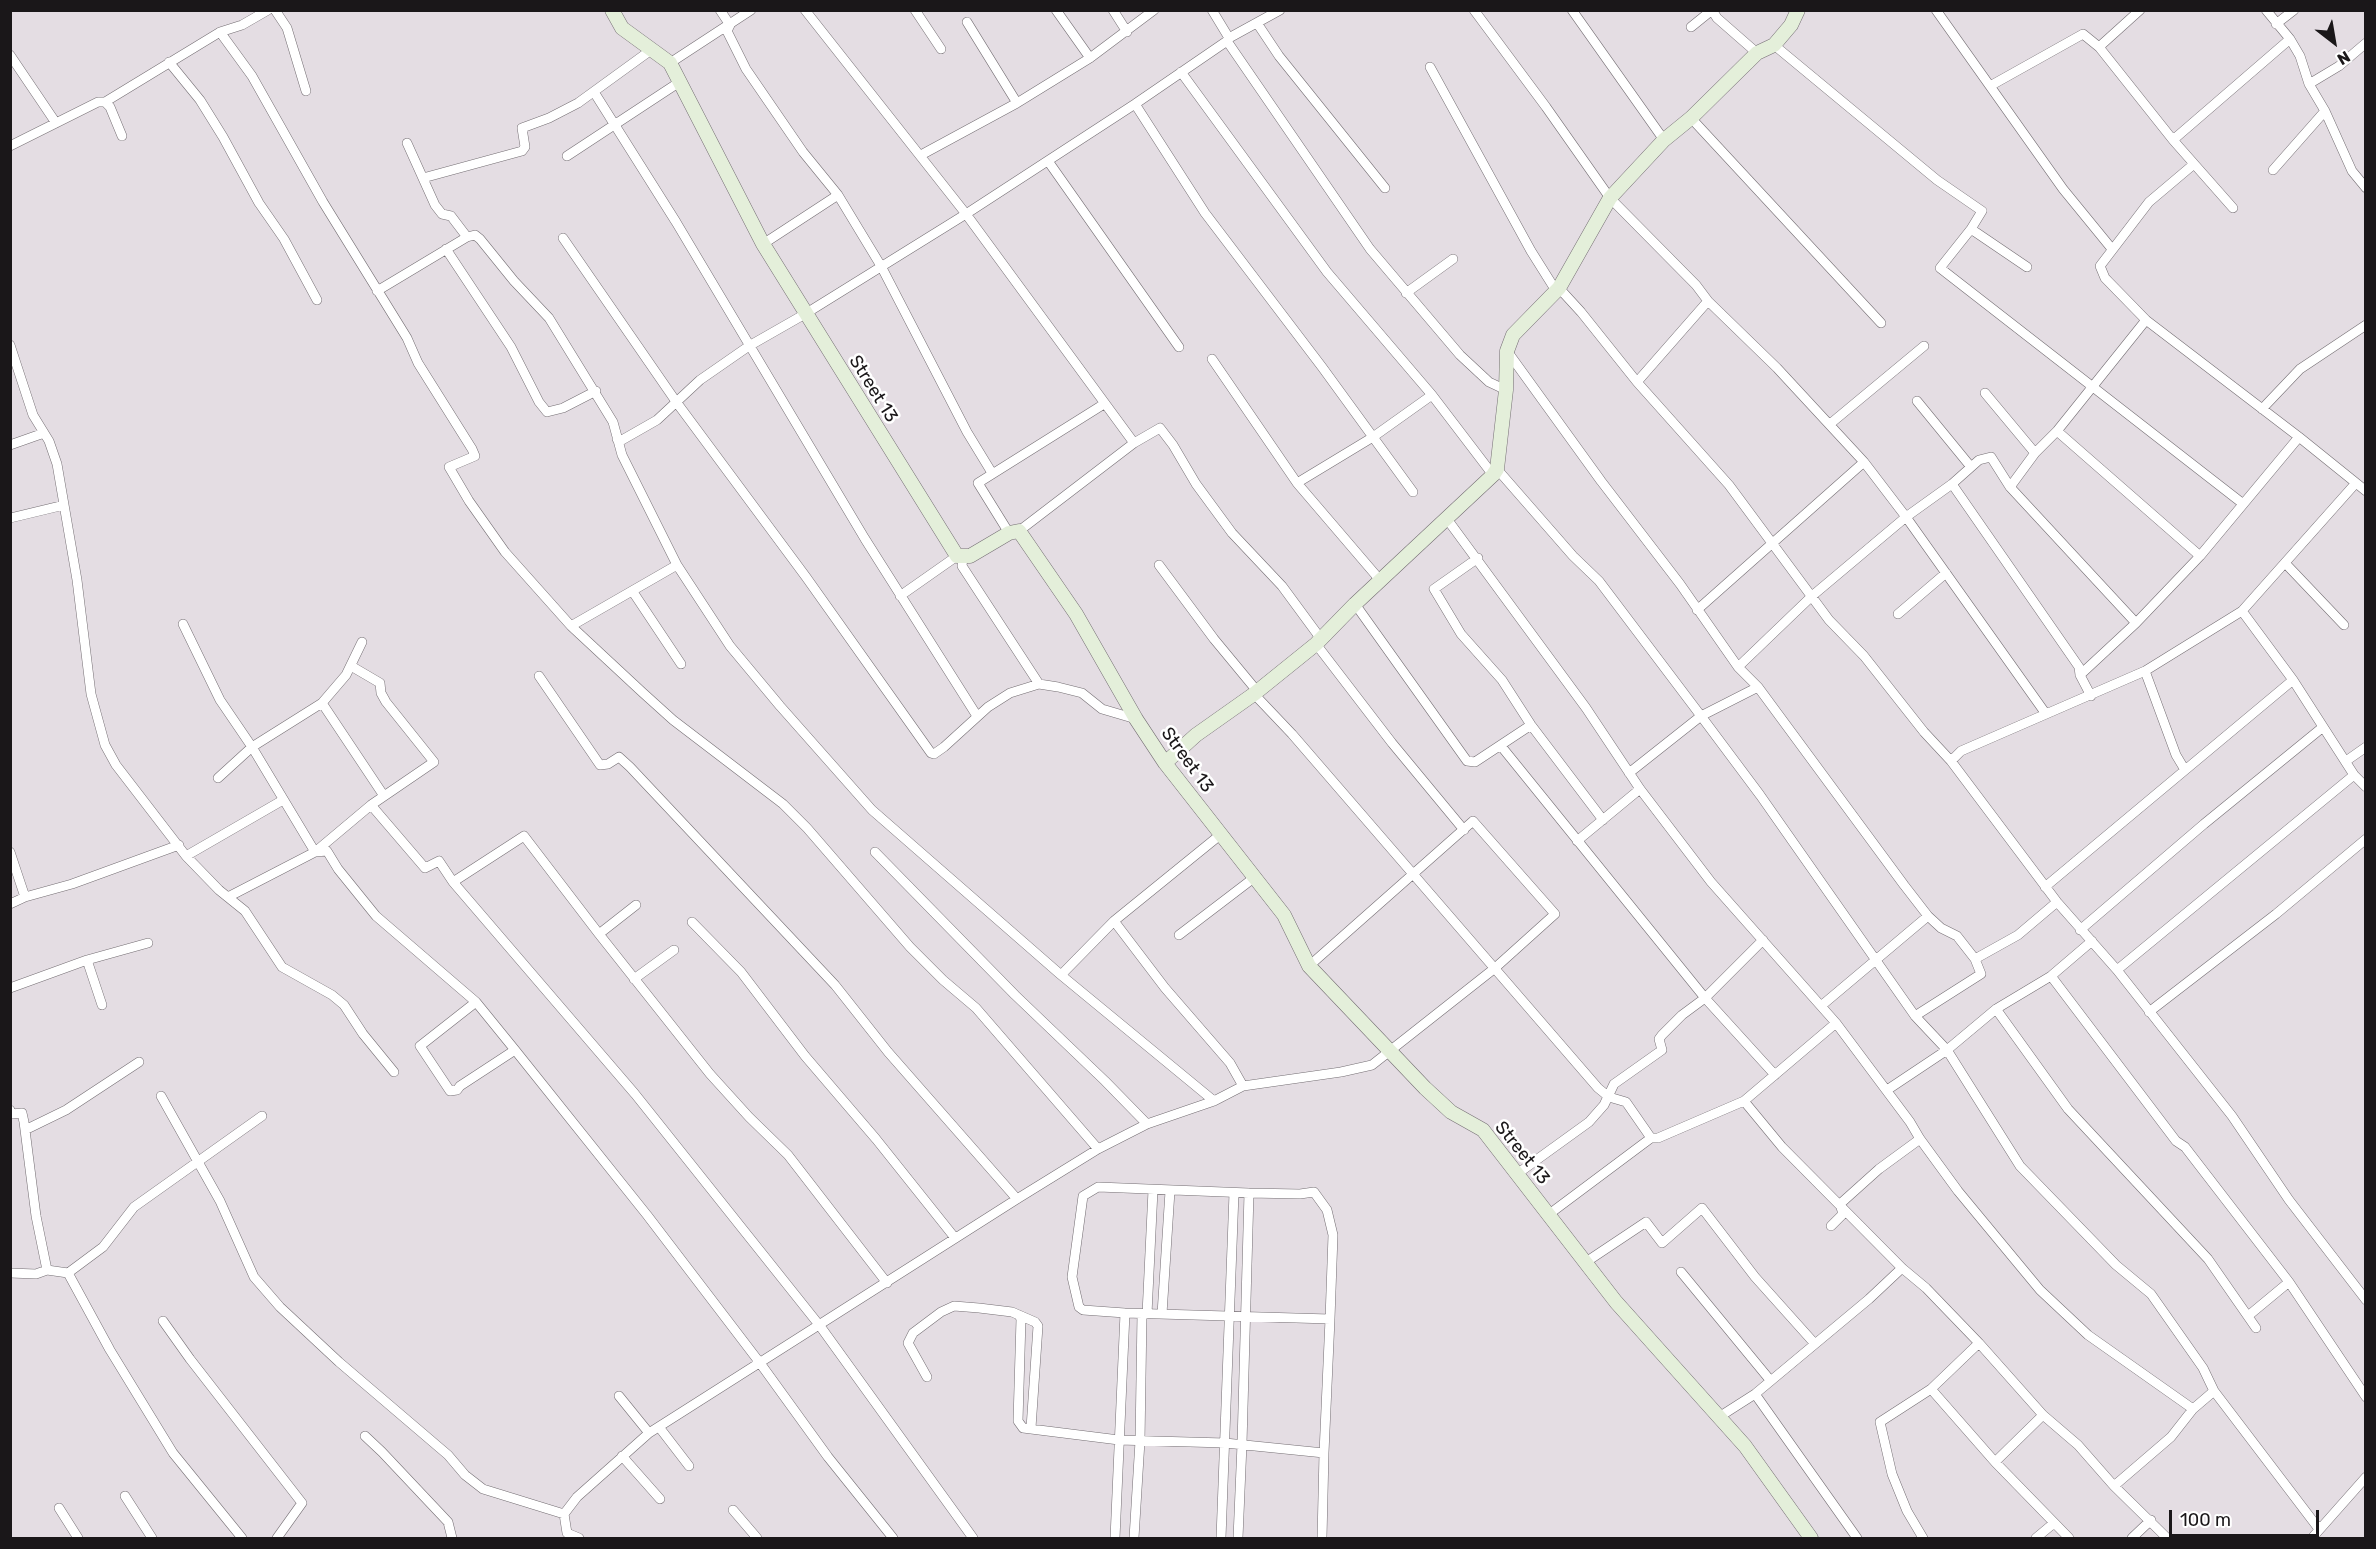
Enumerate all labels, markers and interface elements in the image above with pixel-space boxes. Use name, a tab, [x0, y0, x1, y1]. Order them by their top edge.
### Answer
north arrow	[2304, 12, 2364, 72]
text: N	[2334, 47, 2353, 69]
street label: Street 13	[844, 351, 902, 427]
street label: Street 13	[1156, 723, 1218, 797]
street label: Street 13	[1490, 1117, 1554, 1189]
scale bar	[2172, 1498, 2322, 1536]
text: 100 m	[2180, 1509, 2231, 1531]

